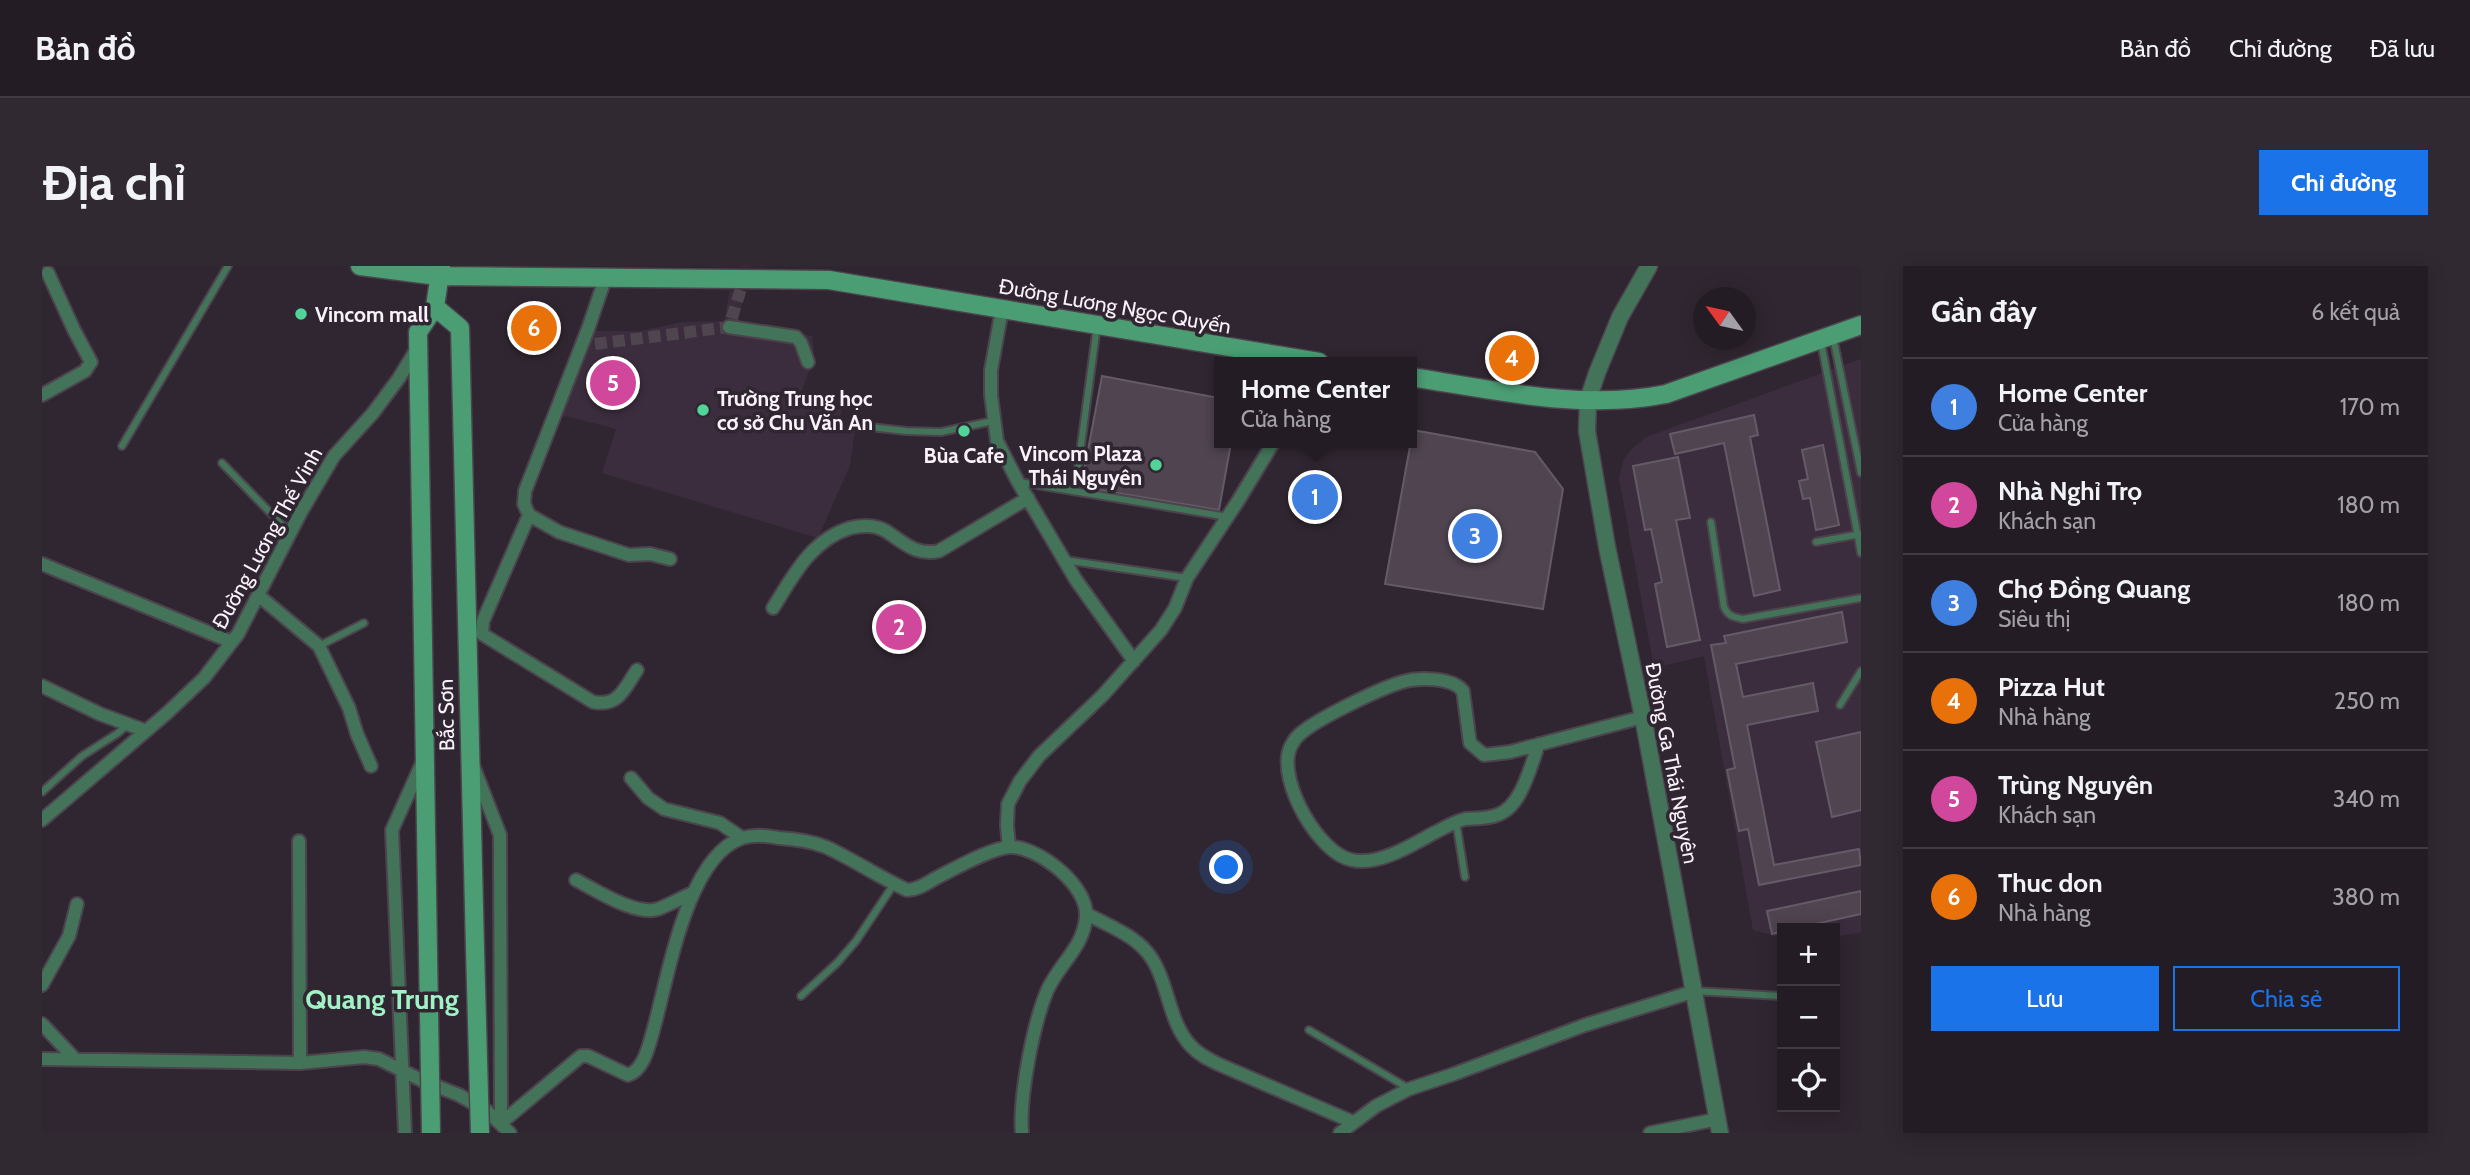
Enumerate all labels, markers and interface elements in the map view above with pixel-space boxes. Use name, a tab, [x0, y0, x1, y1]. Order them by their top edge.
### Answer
text: Bản đồ	[35, 28, 136, 68]
text: Bản đồ	[2120, 34, 2191, 63]
text: Chỉ đường	[2229, 34, 2332, 63]
text: Đã lưu	[2370, 34, 2435, 63]
button: Chỉ đường	[2259, 150, 2428, 215]
text: Địa chỉ	[42, 153, 186, 212]
street label: Đường Lương Ngọc Quyến	[997, 273, 1233, 339]
north arrow	[1693, 287, 1756, 350]
text: Gần đây	[1931, 293, 2037, 330]
text: 6 kết quả	[2311, 298, 2400, 326]
place label: Vincom mall	[315, 302, 429, 327]
pin: 6	[511, 302, 557, 354]
marker: Vincom mall	[293, 306, 309, 322]
pin: 4	[1489, 332, 1535, 384]
pin: 5	[590, 357, 636, 409]
popup	[1214, 357, 1417, 448]
text: Home Center	[1241, 373, 1390, 405]
text: Home Center	[1998, 377, 2147, 409]
place label: Trường Trung học cơ sở Chu Văn An	[717, 386, 873, 435]
text: 1	[1950, 393, 1958, 421]
text: 170 m	[2340, 393, 2400, 421]
marker: Trường Trung học cơ sở Chu Văn An	[695, 402, 711, 418]
text: Cửa hàng	[1241, 405, 1331, 433]
text: Cửa hàng	[1998, 409, 2088, 437]
marker: Bùa Cafe	[956, 423, 972, 439]
place label: Vincom Plaza Thái Nguyên	[1019, 441, 1143, 490]
street label: Đường Lương Thế Vinh	[207, 443, 327, 633]
place label: Bùa Cafe	[924, 443, 1005, 468]
marker: Vincom Plaza Thái Nguyên	[1148, 457, 1164, 473]
pin: 1	[1292, 471, 1338, 523]
text: Nhà Nghỉ Trọ	[1998, 475, 2142, 507]
text: 2	[1948, 491, 1960, 519]
text: 180 m	[2337, 491, 2400, 519]
text: Khách sạn	[1998, 507, 2096, 535]
pin: 3	[1452, 510, 1498, 562]
text: Chợ Đồng Quang	[1998, 573, 2190, 605]
text: 3	[1948, 589, 1960, 617]
text: 180 m	[2337, 589, 2400, 617]
pin: 2	[876, 601, 922, 653]
text: Siêu thị	[1998, 605, 2070, 633]
street label: Đường Ga Thái Nguyên	[1640, 660, 1704, 866]
text: Pizza Hut	[1998, 671, 2105, 703]
street label: Bắc Sơn	[433, 679, 459, 751]
text: 4	[1947, 687, 1961, 715]
text: 250 m	[2334, 687, 2400, 715]
text: Nhà hàng	[1998, 703, 2090, 731]
text: Trùng Nguyên	[1998, 769, 2153, 801]
text: 5	[1948, 785, 1960, 813]
text: 340 m	[2333, 785, 2400, 813]
text: Khách sạn	[1998, 801, 2096, 829]
your location	[1209, 850, 1243, 884]
text: Thuc don	[1998, 867, 2103, 899]
text: 6	[1948, 883, 1960, 911]
text: 380 m	[2332, 883, 2400, 911]
text: Nhà hàng	[1998, 899, 2090, 927]
map controls	[1777, 923, 1840, 1112]
button: +	[1777, 923, 1840, 986]
button: Lưu	[1931, 966, 2159, 1031]
button: Chia sẻ	[2173, 966, 2400, 1031]
district label: Quang Trung	[305, 982, 459, 1016]
button: −	[1777, 986, 1840, 1049]
button: locate	[1777, 1049, 1840, 1112]

